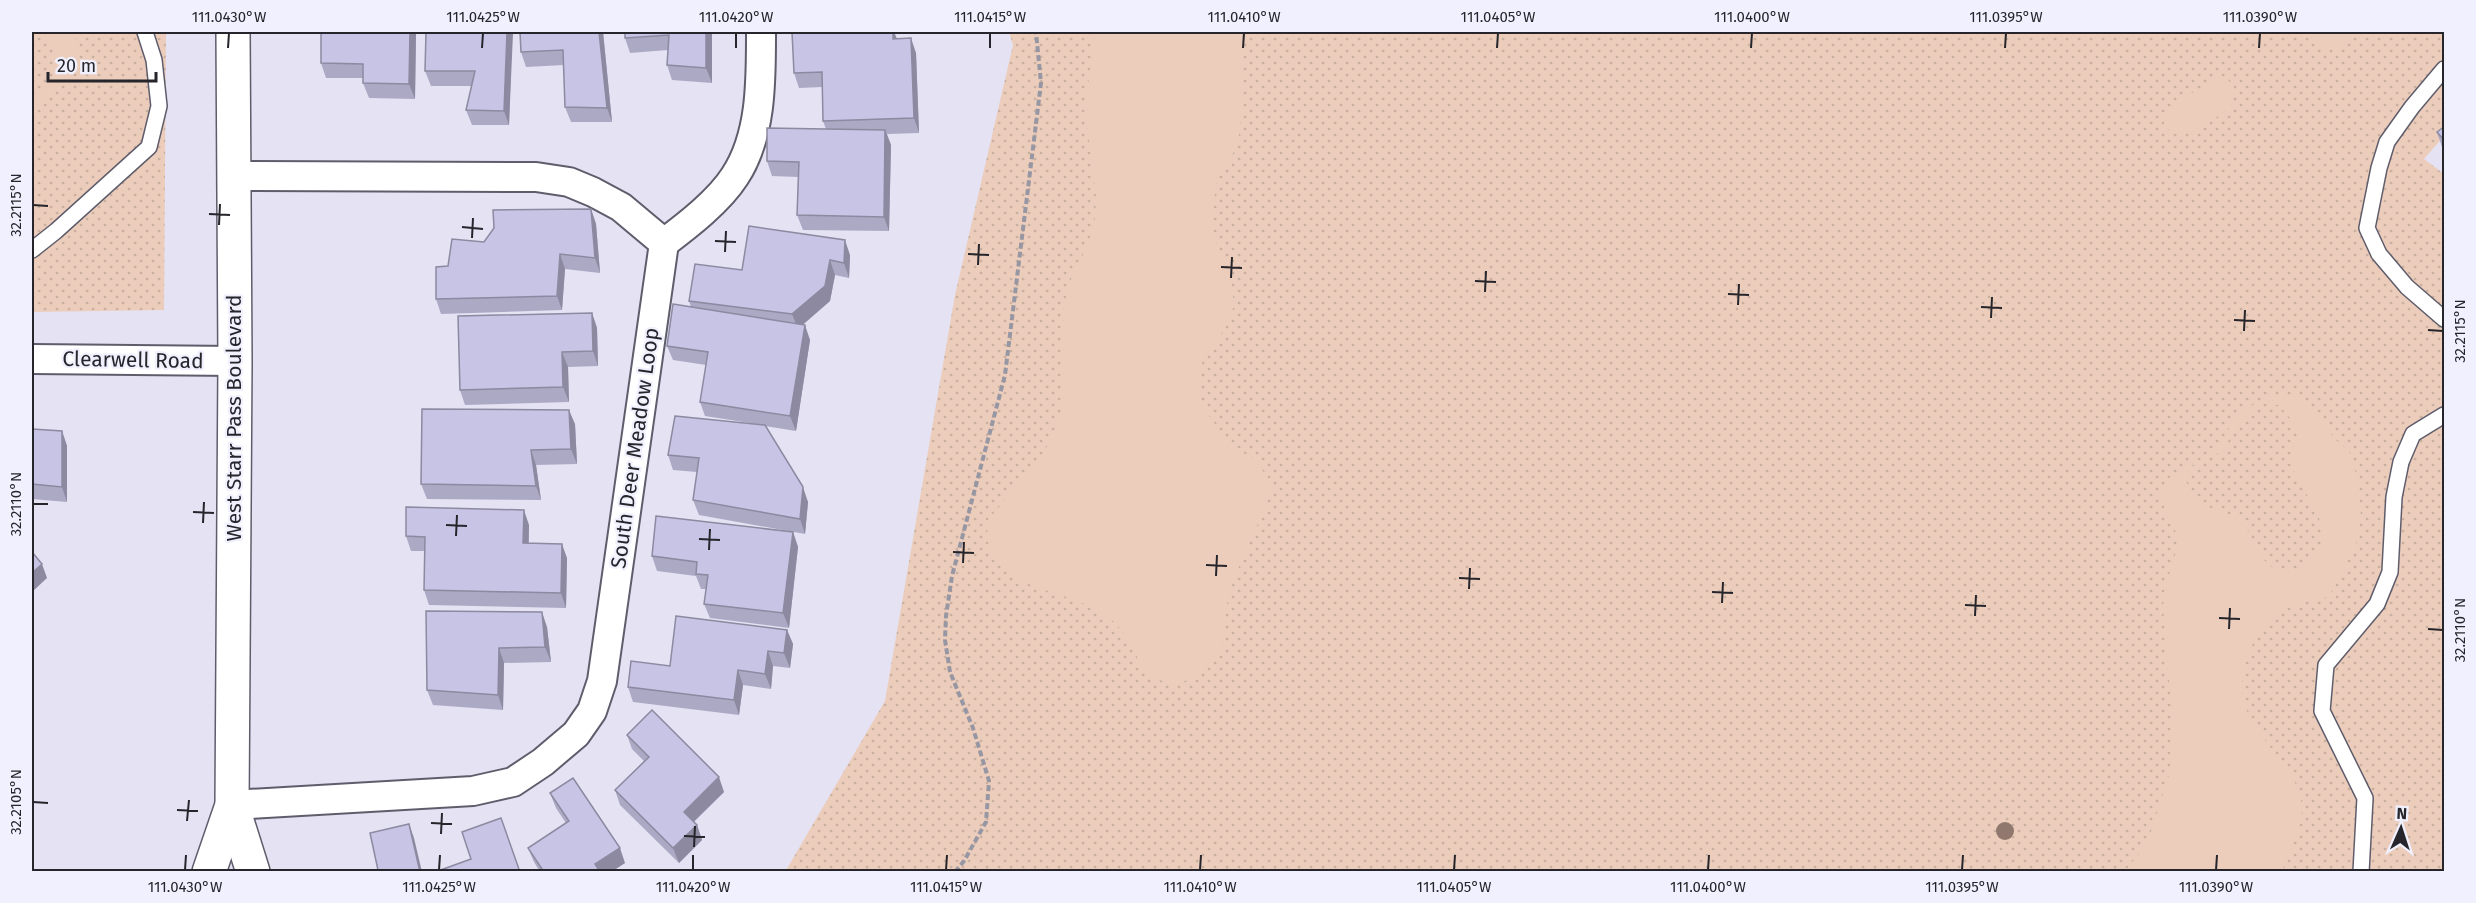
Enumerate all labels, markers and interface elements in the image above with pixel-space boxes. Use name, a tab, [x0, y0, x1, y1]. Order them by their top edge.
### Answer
text: 111.0430°W	[192, 8, 267, 26]
text: 111.0425°W	[446, 8, 520, 26]
text: 111.0420°W	[699, 8, 774, 26]
text: 111.0415°W	[954, 8, 1027, 26]
text: 111.0410°W	[1207, 8, 1281, 26]
text: 111.0405°W	[1461, 8, 1536, 26]
text: 111.0400°W	[1714, 8, 1791, 26]
text: 111.0395°W	[1969, 8, 2043, 26]
text: 111.0390°W	[2223, 8, 2298, 26]
scale bar	[48, 45, 156, 83]
text: 20 m	[57, 55, 96, 77]
text: 32.2115°N	[7, 173, 25, 237]
street label: West Starr Pass Boulevard	[221, 295, 247, 541]
text: 32.2115°N	[2451, 299, 2469, 363]
street label: South Deer Meadow Loop	[605, 326, 665, 570]
street label: Clearwell Road	[62, 346, 204, 374]
text: 32.2110°N	[7, 472, 25, 536]
text: 32.2110°N	[2451, 598, 2469, 662]
text: 32.2105°N	[7, 769, 25, 835]
north arrow	[2371, 798, 2431, 858]
text: N	[2396, 804, 2408, 823]
text: 111.0430°W	[148, 878, 223, 896]
text: 111.0425°W	[402, 878, 476, 896]
text: 111.0420°W	[656, 878, 731, 896]
text: 111.0415°W	[910, 878, 983, 896]
text: 111.0410°W	[1163, 878, 1237, 896]
text: 111.0405°W	[1417, 878, 1492, 896]
text: 111.0400°W	[1670, 878, 1747, 896]
text: 111.0395°W	[1925, 878, 1999, 896]
text: 111.0390°W	[2179, 878, 2254, 896]

